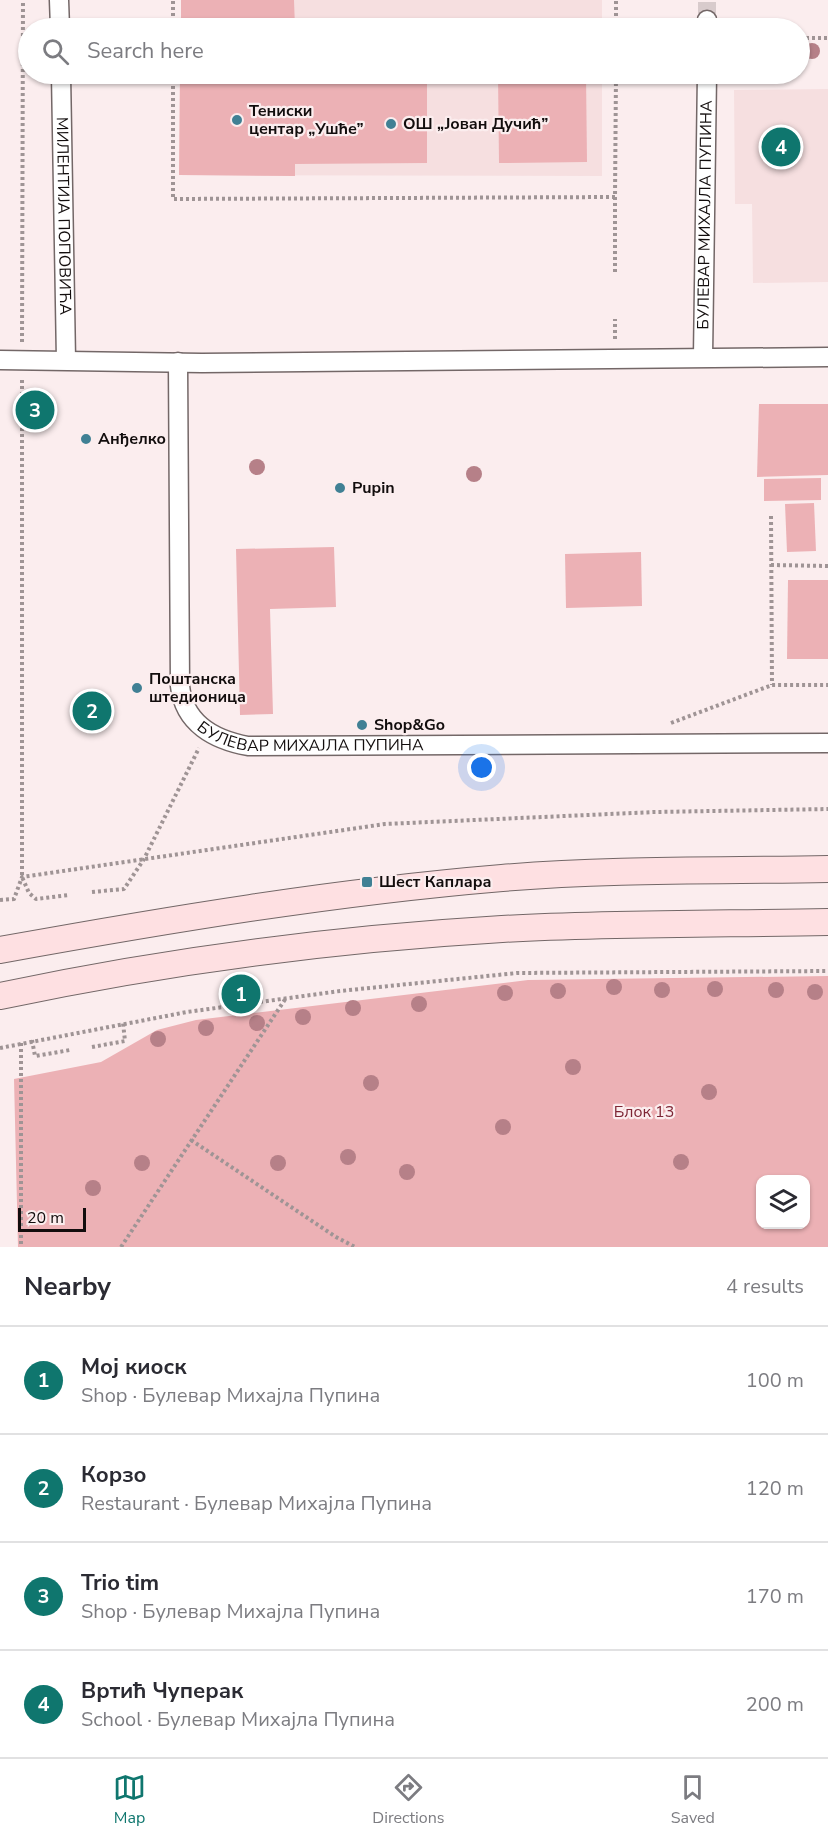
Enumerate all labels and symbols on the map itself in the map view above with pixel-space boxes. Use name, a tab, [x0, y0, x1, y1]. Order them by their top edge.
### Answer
place label: Тениски центар „Ушће”	[249, 100, 364, 140]
street label: БУЛЕВАР МИХАЈЛА ПУПИНА	[692, 100, 718, 330]
marker: Тениски центар „Ушће”	[230, 113, 244, 127]
place label: ОШ „Јован Дучић”	[403, 113, 548, 135]
street label: МИЛЕНТИЈА ПОПОВИЋА	[51, 117, 76, 316]
marker: ОШ „Јован Дучић”	[384, 117, 398, 131]
pin: 4	[762, 124, 800, 170]
pin: 3	[15, 388, 54, 432]
place label: Анђелко	[98, 428, 166, 450]
marker: Анђелко	[79, 432, 93, 446]
place label: Pupin	[352, 477, 395, 499]
marker: Pupin	[333, 481, 347, 495]
place label: Поштанска штедионица	[149, 668, 246, 708]
marker: Поштанска штедионица	[130, 681, 144, 695]
pin: 2	[72, 688, 112, 734]
place label: Shop&Go	[374, 714, 445, 736]
street label: БУЛЕВАР МИХАЈЛА ПУПИНА	[192, 716, 424, 757]
marker: Shop&Go	[355, 718, 369, 732]
your location	[467, 753, 496, 782]
place label: Шест Каплара	[379, 871, 491, 893]
marker: Шест Каплара	[360, 875, 374, 889]
pin: 1	[222, 972, 260, 1016]
park label: Блок 13	[614, 1101, 674, 1123]
scale bar	[18, 1205, 86, 1232]

